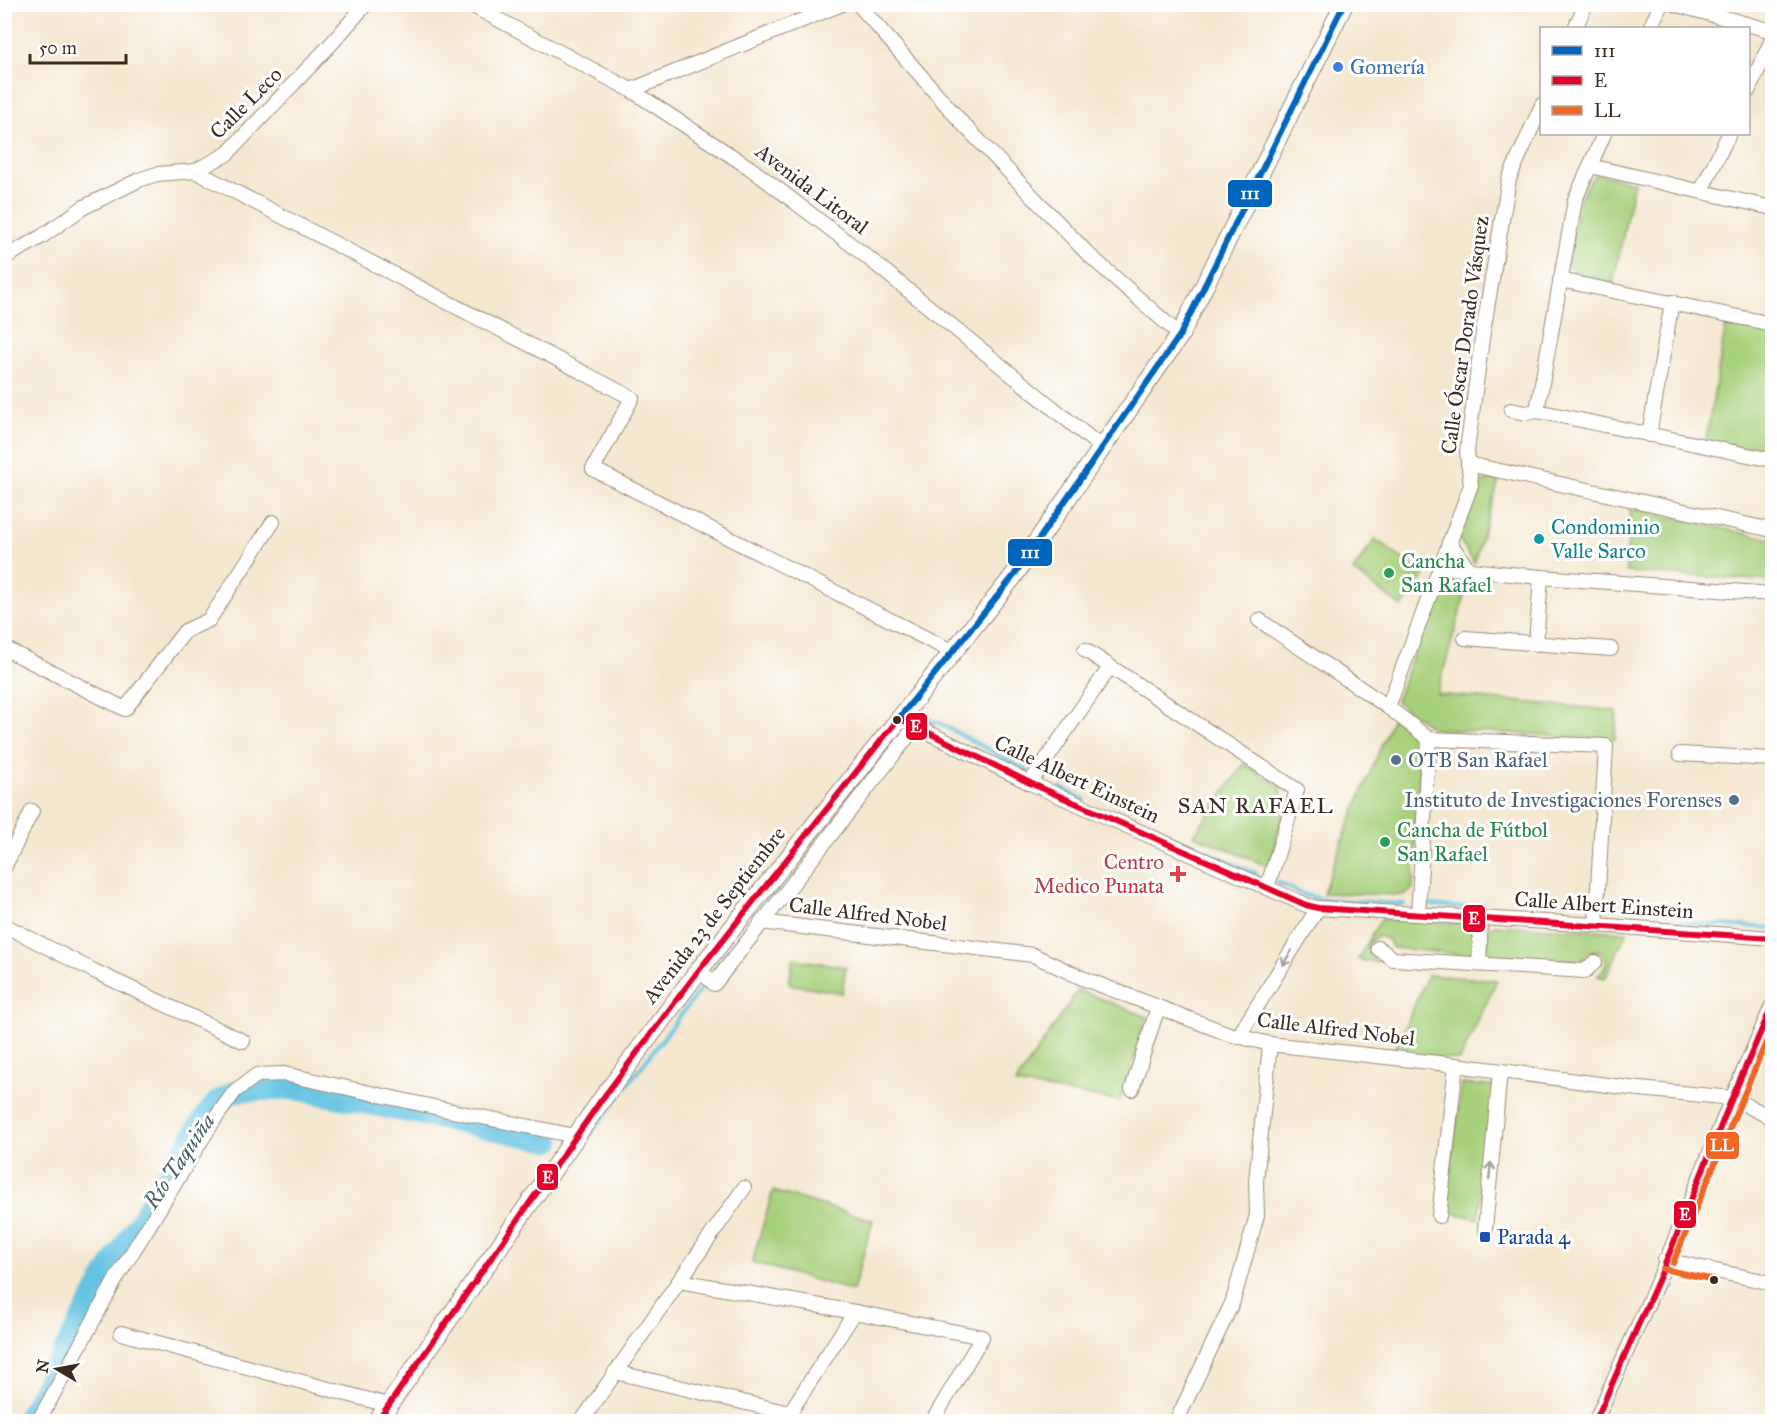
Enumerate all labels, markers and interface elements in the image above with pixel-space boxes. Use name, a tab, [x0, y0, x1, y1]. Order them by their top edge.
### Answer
scale bar	[30, 27, 126, 65]
legend	[1540, 27, 1750, 135]
text: 50 m	[39, 37, 77, 59]
text: 111	[1594, 40, 1615, 62]
place label: Gomería	[1350, 54, 1425, 80]
marker: Gomería	[1331, 60, 1345, 74]
street label: Calle Leco	[204, 61, 288, 145]
text: E	[1594, 70, 1607, 92]
text: LL	[1594, 100, 1621, 122]
street label: Avenida Litoral	[750, 138, 874, 240]
line badge: 111	[1227, 179, 1273, 208]
text: 111	[1241, 184, 1260, 203]
street label: Calle Óscar Dorado Vásquez	[1434, 214, 1495, 456]
place label: Condominio Valle Sarco	[1550, 514, 1660, 564]
marker: Condominio Valle Sarco	[1532, 532, 1546, 546]
line badge: 111	[1007, 538, 1053, 567]
text: 111	[1021, 543, 1040, 562]
place label: Cancha San Rafael	[1401, 548, 1492, 598]
marker: Cancha San Rafael	[1382, 566, 1396, 580]
line badge: E	[905, 712, 928, 741]
unlabelled marker	[891, 714, 903, 726]
text: E	[910, 717, 922, 736]
street label: Calle Albert Einstein	[990, 729, 1164, 829]
place label: OTB San Rafael	[1408, 747, 1548, 773]
marker: OTB San Rafael	[1389, 753, 1403, 767]
place label: Instituto de Investigaciones Forenses	[1404, 787, 1722, 813]
district label: SAN RAFAEL	[1178, 792, 1334, 819]
marker: Instituto de Investigaciones Forenses	[1727, 793, 1741, 807]
place label: Cancha de Fútbol San Rafael	[1397, 817, 1548, 867]
street label: Avenida 23 de Septiembre	[636, 821, 791, 1009]
marker: Cancha de Fútbol San Rafael	[1378, 835, 1392, 849]
place label: Centro Medico Punata	[1034, 849, 1164, 899]
marker: Centro Medico Punata	[1169, 865, 1187, 883]
street label: Calle Albert Einstein	[1514, 886, 1694, 924]
street label: Calle Alfred Nobel	[788, 891, 949, 937]
line badge: E	[1462, 904, 1486, 933]
text: E	[1468, 909, 1480, 928]
one-way arrow	[1281, 949, 1293, 966]
street label: Calle Alfred Nobel	[1256, 1006, 1417, 1052]
water label: Río Taquiña	[137, 1108, 221, 1214]
line badge: LL	[1705, 1131, 1740, 1160]
text: LL	[1710, 1136, 1734, 1155]
one-way arrow	[1485, 1161, 1496, 1181]
line badge: E	[536, 1163, 559, 1191]
text: E	[542, 1168, 554, 1187]
line badge: E	[1673, 1200, 1697, 1229]
text: E	[1679, 1205, 1691, 1224]
place label: Parada 4	[1497, 1224, 1571, 1250]
marker: Parada 4	[1478, 1230, 1492, 1244]
unlabelled marker	[1708, 1274, 1720, 1286]
north arrow	[27, 1339, 87, 1399]
text: N	[32, 1358, 53, 1375]

